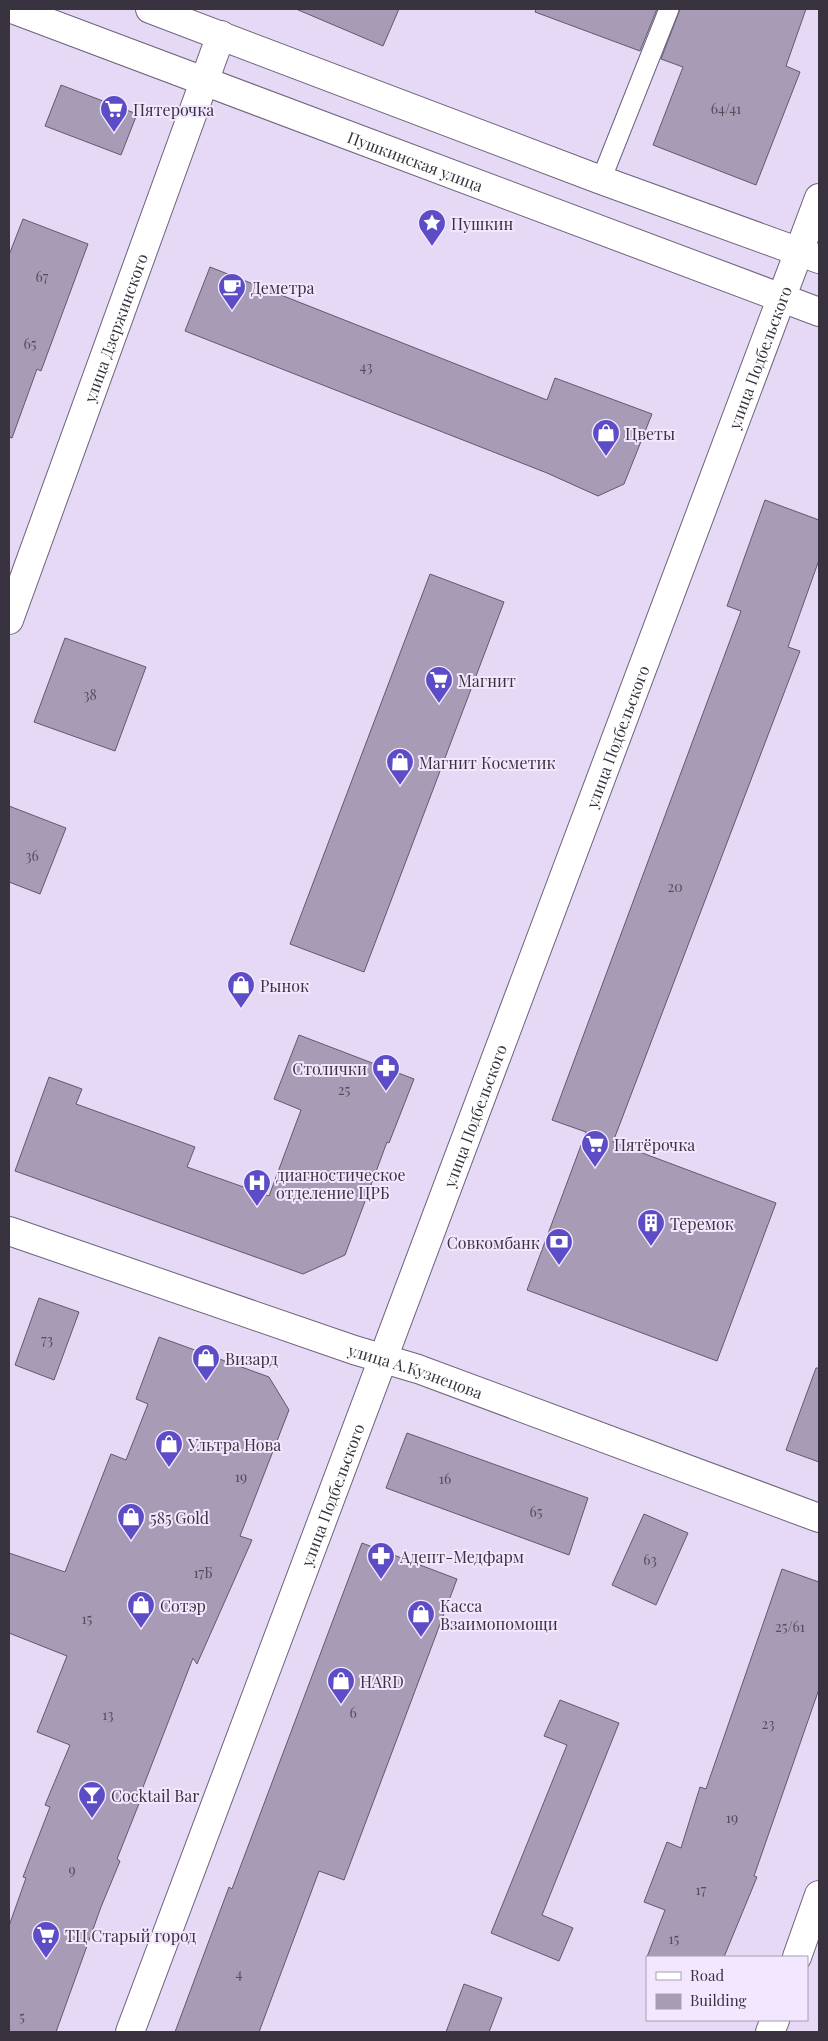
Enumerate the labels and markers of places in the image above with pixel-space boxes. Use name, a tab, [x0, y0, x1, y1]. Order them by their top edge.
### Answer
supermarket icon: Пятерочка	[99, 94, 129, 133]
place label: Пятерочка	[133, 99, 214, 120]
place icon: Пушкин	[417, 208, 447, 247]
place label: Пушкин	[451, 213, 514, 234]
cafe icon: Деметра	[217, 272, 247, 311]
place label: Деметра	[251, 277, 315, 298]
shop icon: Цветы	[591, 418, 621, 457]
place label: Цветы	[625, 423, 675, 444]
supermarket icon: Магнит	[424, 665, 454, 704]
place label: Магнит	[458, 670, 516, 691]
shop icon: Магнит Косметик	[385, 747, 415, 786]
place label: Магнит Косметик	[419, 752, 556, 773]
shop icon: Рынок	[226, 970, 256, 1009]
place label: Рынок	[260, 975, 309, 996]
pharmacy icon: Столички	[371, 1053, 401, 1092]
place label: Столички	[292, 1058, 367, 1079]
supermarket icon: Пятёрочка	[580, 1129, 610, 1168]
place label: Пятёрочка	[614, 1134, 695, 1155]
place label: диагностическое отделение ЦРБ	[276, 1164, 406, 1203]
hospital icon: диагностическое отделение ЦРБ	[242, 1168, 272, 1207]
building icon: Теремок	[636, 1208, 666, 1247]
place label: Теремок	[670, 1213, 734, 1234]
bank icon: Совкомбанк	[544, 1227, 574, 1266]
place label: Совкомбанк	[447, 1232, 540, 1253]
shop icon: Визард	[191, 1343, 221, 1382]
place label: Визард	[225, 1348, 278, 1369]
shop icon: Ультра Нова	[154, 1429, 184, 1468]
place label: Ультра Нова	[187, 1434, 281, 1455]
shop icon: 585 Gold	[116, 1502, 146, 1541]
place label: 585 Gold	[150, 1507, 209, 1528]
pharmacy icon: Адепт-Медфарм	[366, 1541, 396, 1580]
place label: Адепт-Медфарм	[399, 1546, 524, 1567]
shop icon: Сотэр	[126, 1590, 156, 1629]
place label: Сотэр	[160, 1595, 206, 1616]
place label: Касса Взаимопомощи	[440, 1595, 558, 1634]
shop icon: Касса Взаимопомощи	[406, 1599, 436, 1638]
shop icon: HARD	[326, 1666, 356, 1705]
place label: HARD	[360, 1671, 404, 1692]
bar icon: Cocktail Bar	[77, 1780, 107, 1819]
place label: Cocktail Bar	[111, 1785, 199, 1806]
supermarket icon: ТЦ Старый город	[31, 1920, 61, 1959]
place label: ТЦ Старый город	[65, 1925, 197, 1946]

